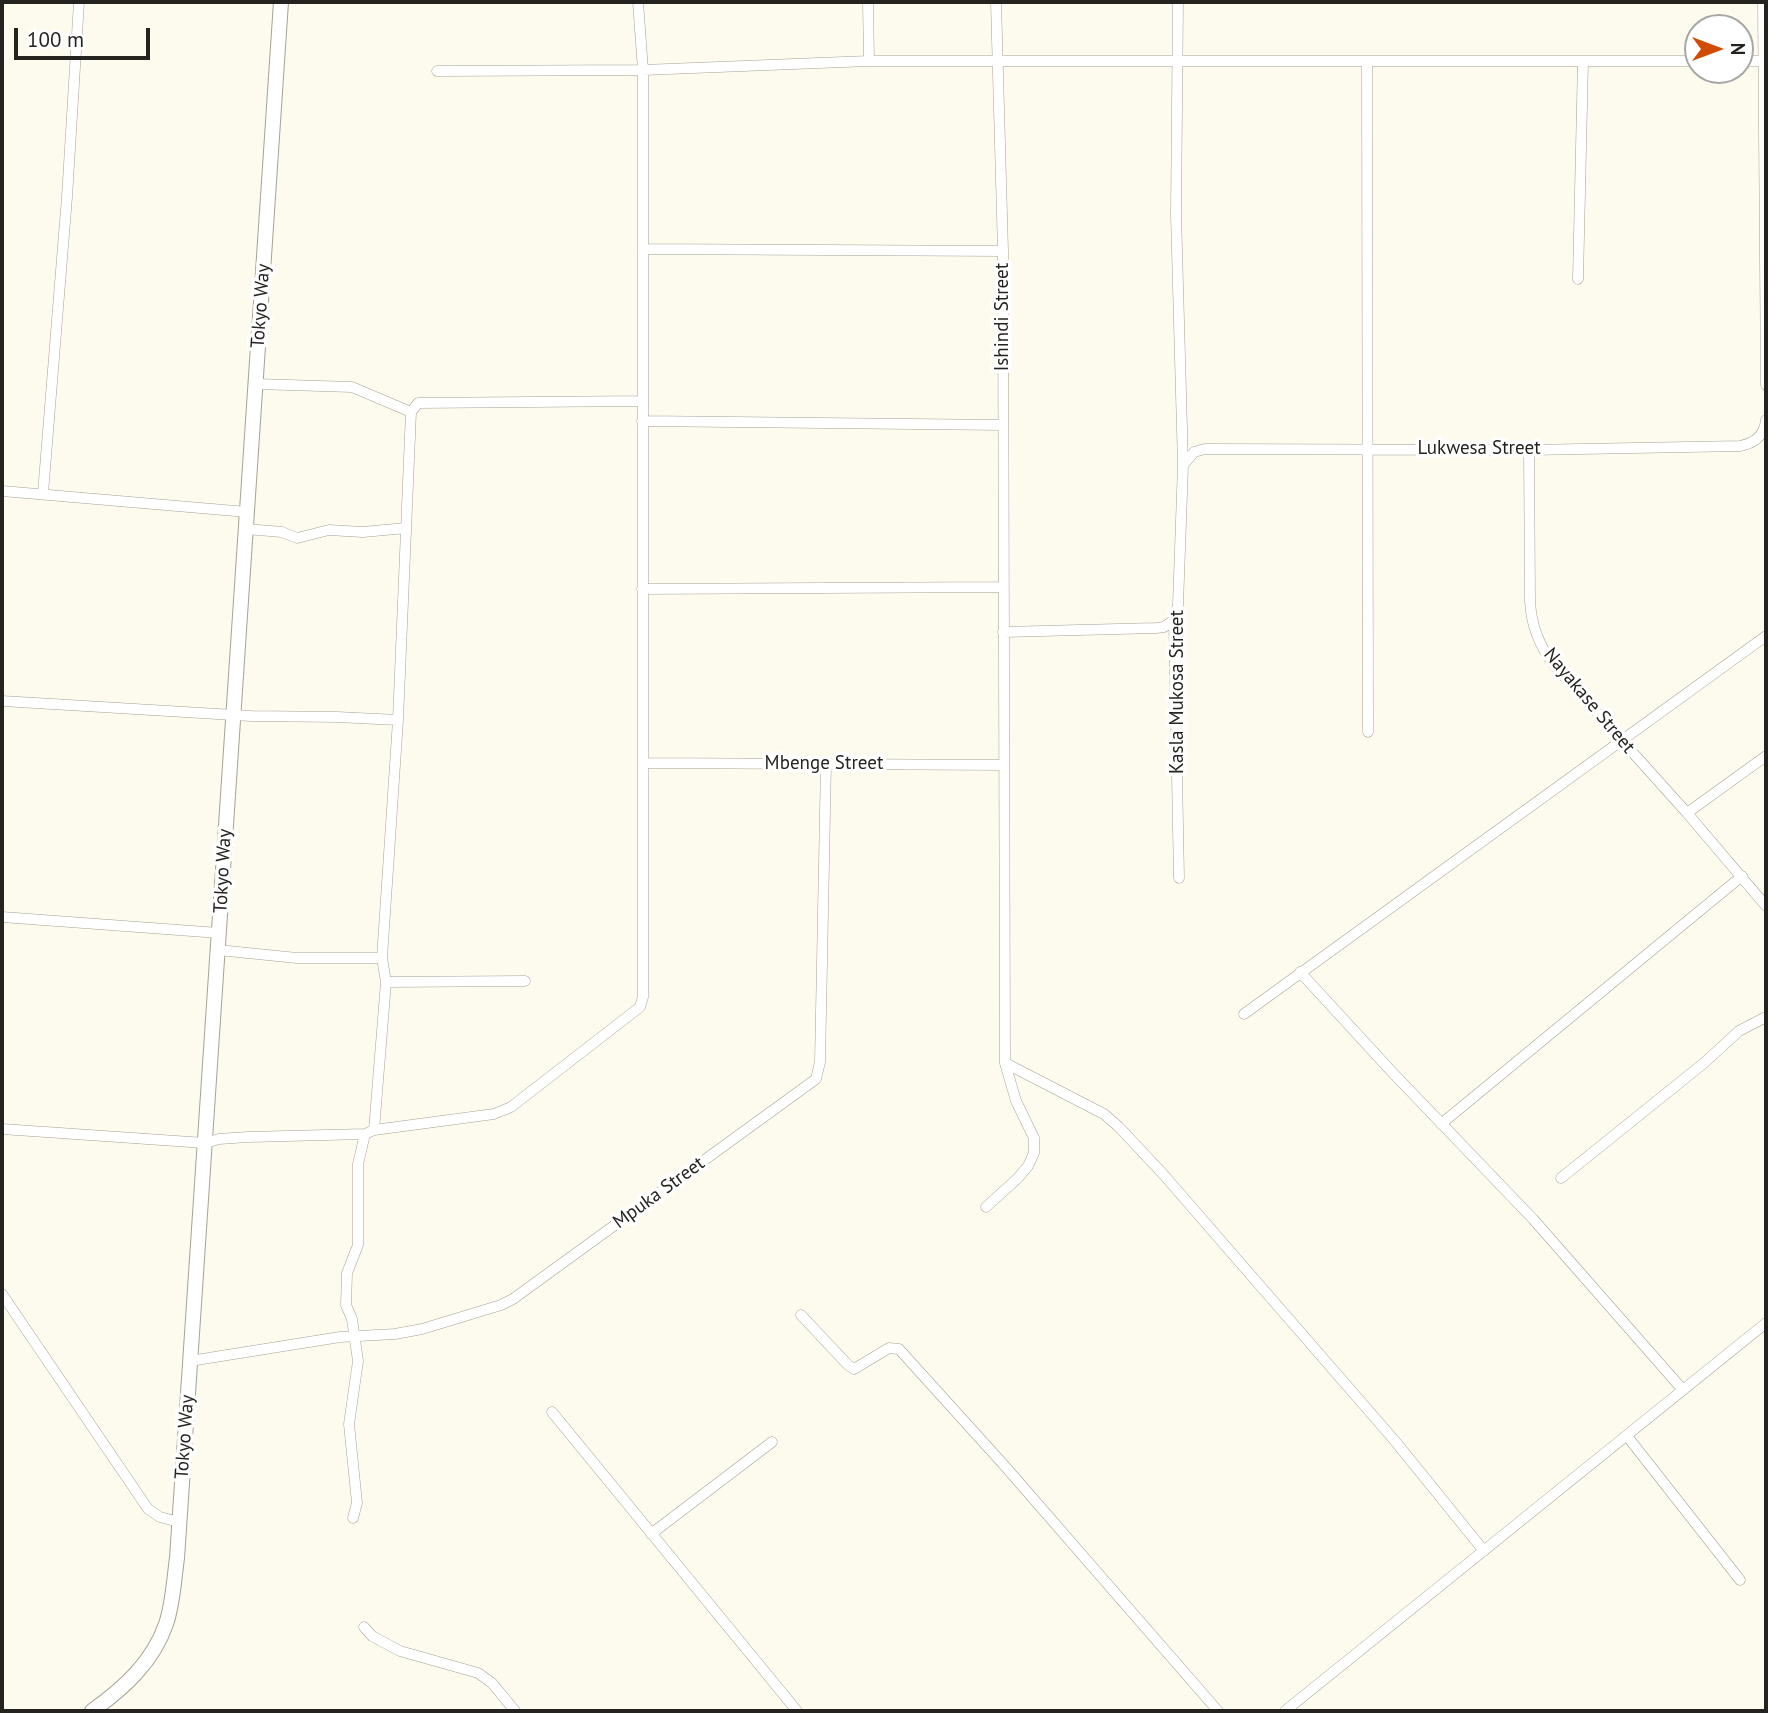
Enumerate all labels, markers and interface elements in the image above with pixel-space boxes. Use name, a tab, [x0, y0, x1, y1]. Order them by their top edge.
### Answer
scale bar	[18, 14, 154, 58]
north arrow	[1684, 14, 1754, 84]
text: 100 m	[27, 26, 84, 53]
text: N	[1726, 43, 1750, 55]
street label: Tokyo Way	[247, 263, 275, 349]
street label: Ishindi Street	[992, 263, 1014, 371]
street label: Lukwesa Street	[1417, 438, 1541, 460]
street label: Kasla Mukosa Street	[1167, 610, 1189, 774]
street label: Nayakase Street	[1538, 644, 1640, 758]
street label: Mbenge Street	[765, 753, 883, 775]
street label: Tokyo Way	[209, 828, 237, 914]
street label: Mpuka Street	[609, 1152, 709, 1234]
street label: Tokyo Way	[171, 1394, 199, 1480]

